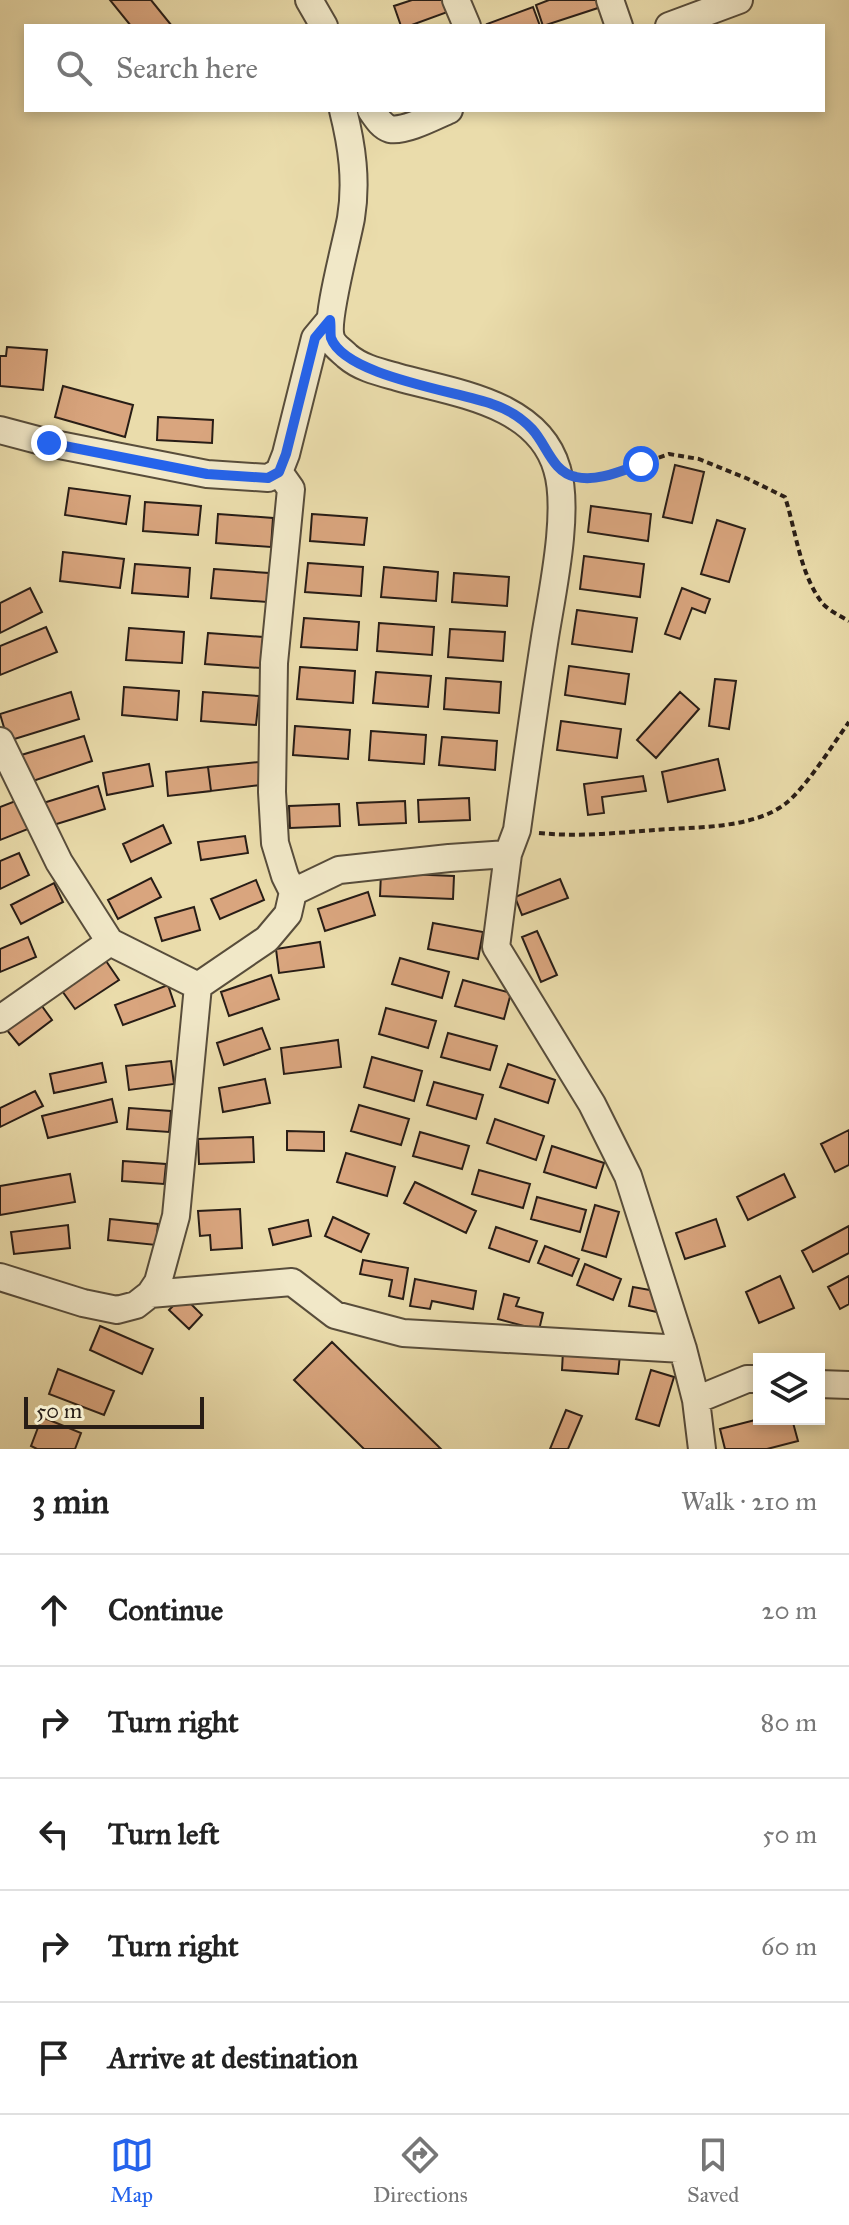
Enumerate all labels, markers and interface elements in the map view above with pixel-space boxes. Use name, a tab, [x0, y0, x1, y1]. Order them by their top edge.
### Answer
search box	[24, 24, 825, 112]
icon: search	[52, 46, 96, 90]
text: Search here	[116, 50, 258, 86]
route end	[31, 425, 67, 461]
route start	[623, 446, 659, 482]
map controls	[753, 1353, 825, 1425]
button: layers	[753, 1353, 825, 1425]
scale bar	[24, 1393, 204, 1429]
text: 50 m	[36, 1397, 82, 1424]
text: 3 min	[32, 1481, 109, 1522]
text: Walk · 210 m	[681, 1485, 817, 1517]
icon: ahead	[32, 1588, 76, 1632]
text: Continue	[108, 1592, 223, 1628]
text: 20 m	[762, 1594, 817, 1626]
icon: right	[32, 1700, 76, 1744]
text: Turn right	[108, 1704, 239, 1740]
text: 80 m	[761, 1706, 817, 1738]
icon: left	[32, 1812, 76, 1856]
text: Turn left	[108, 1816, 219, 1852]
text: 50 m	[762, 1818, 817, 1850]
icon: right	[32, 1924, 76, 1968]
text: Turn right	[108, 1928, 239, 1964]
text: 60 m	[761, 1930, 817, 1962]
icon: arrive	[32, 2036, 76, 2080]
text: Arrive at destination	[108, 2040, 358, 2076]
tab: Map	[110, 2133, 154, 2208]
tab: Directions	[373, 2133, 468, 2208]
tab: Saved	[687, 2133, 739, 2208]

